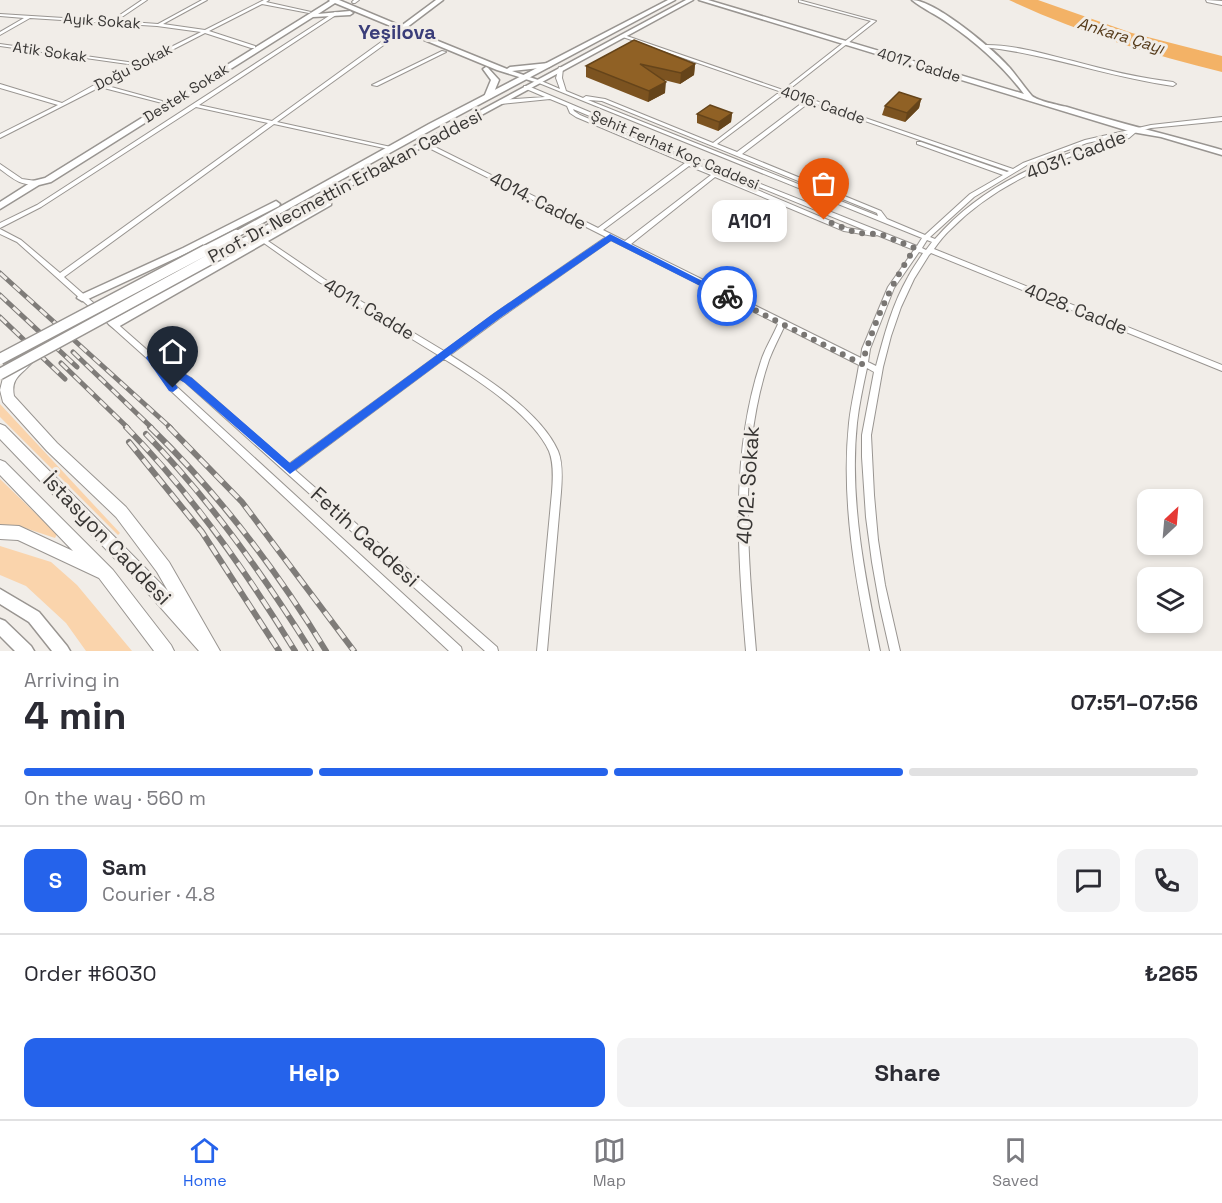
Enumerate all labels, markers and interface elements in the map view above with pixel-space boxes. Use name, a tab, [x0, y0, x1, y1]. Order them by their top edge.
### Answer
street label: Ayık Sokak	[63, 8, 141, 33]
water label: Ankara Çayı	[1075, 12, 1168, 59]
district label: Yeşilova	[358, 19, 436, 45]
street label: Atik Sokak	[12, 37, 88, 66]
street label: Doğu Sokak	[91, 39, 175, 94]
street label: 4017. Cadde	[875, 43, 963, 86]
street label: Destek Sokak	[140, 59, 232, 126]
street label: 4016. Cadde	[779, 81, 868, 128]
street label: Prof. Dr. Necmettin Erbakan Caddesi	[204, 103, 486, 268]
street label: Şehit Ferhat Koç Caddesi	[588, 105, 762, 194]
street label: 4031. Cadde	[1023, 125, 1129, 184]
pin	[798, 158, 849, 220]
street label: 4014. Cadde	[486, 166, 591, 235]
icon: bag	[807, 167, 840, 200]
callout: A101	[713, 199, 788, 241]
text: A101	[728, 208, 771, 234]
courier	[697, 266, 757, 326]
street label: 4011. Cadde	[320, 272, 419, 345]
street label: 4028. Cadde	[1021, 277, 1131, 340]
icon: bike	[711, 280, 744, 313]
pin	[147, 326, 198, 388]
icon: home	[156, 335, 189, 368]
street label: 4012. Sokak	[730, 425, 765, 545]
street label: İstasyon Caddesi	[37, 467, 177, 611]
street label: Fetih Caddesi	[305, 481, 425, 593]
north arrow	[1137, 489, 1203, 555]
map controls	[1137, 489, 1203, 633]
button: layers	[1137, 567, 1203, 633]
text: Arriving in	[24, 667, 120, 693]
text: 07:51–07:56	[1070, 688, 1198, 716]
text: 4 min	[24, 691, 126, 740]
text: On the way · 560 m	[24, 785, 206, 811]
button: chat	[1057, 849, 1120, 912]
button: phone	[1135, 849, 1198, 912]
text: Sam	[102, 853, 147, 881]
text: S	[49, 866, 62, 894]
text: Courier · 4.8	[102, 881, 215, 907]
text: Order #6030	[24, 959, 157, 987]
text: ₺265	[1145, 959, 1198, 987]
button: Help	[24, 1038, 605, 1107]
button: Share	[617, 1038, 1198, 1107]
tab: Home	[183, 1134, 227, 1191]
tab: Map	[593, 1134, 626, 1191]
tab: Saved	[992, 1134, 1039, 1191]

